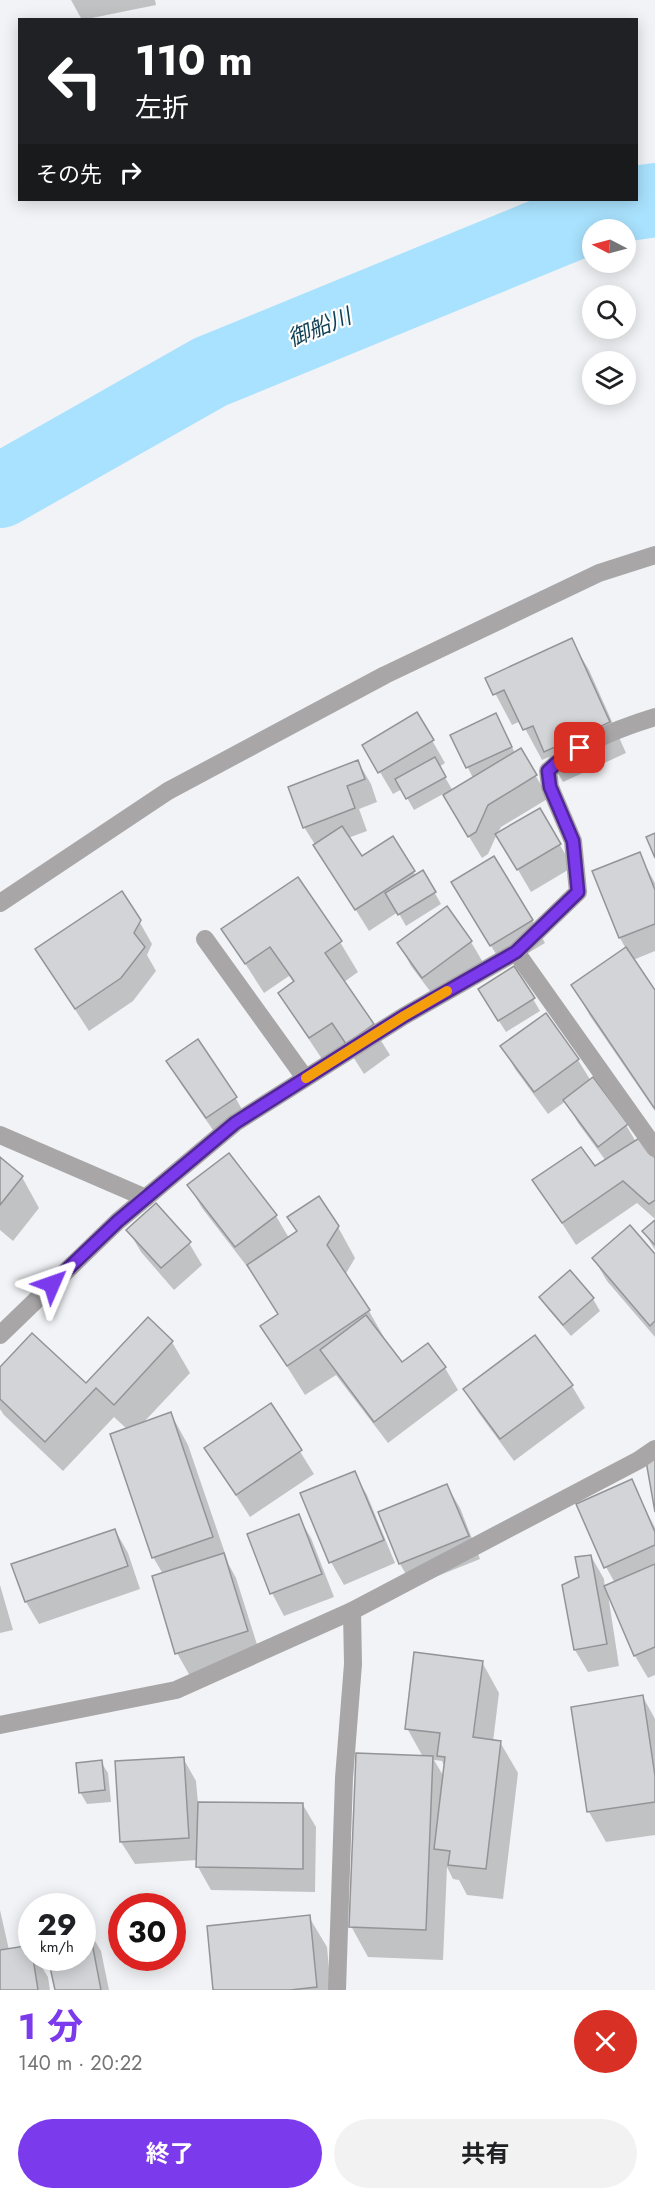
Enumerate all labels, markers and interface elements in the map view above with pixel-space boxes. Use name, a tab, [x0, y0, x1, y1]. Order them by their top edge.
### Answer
text: 110 m	[135, 30, 253, 91]
icon: left	[36, 42, 114, 120]
text: 左折	[135, 88, 189, 127]
icon: right	[114, 156, 147, 189]
text: その先	[36, 158, 102, 190]
north arrow	[582, 219, 636, 273]
map controls	[582, 219, 636, 405]
button: search	[582, 285, 636, 339]
water label: 御船川	[282, 299, 357, 354]
button: layers	[582, 351, 636, 405]
pin	[554, 722, 605, 773]
icon: arrive	[563, 731, 596, 764]
position arrow	[20, 1252, 84, 1316]
speed limit sign: 30	[108, 1893, 186, 1971]
text: 29	[37, 1903, 77, 1946]
text: km/h	[40, 1936, 74, 1958]
text: 1 分	[18, 2000, 83, 2052]
button: close	[574, 2010, 637, 2073]
text: 140 m · 20:22	[18, 2049, 142, 2078]
button: 終了	[18, 2119, 322, 2188]
button: 共有	[334, 2119, 637, 2188]

